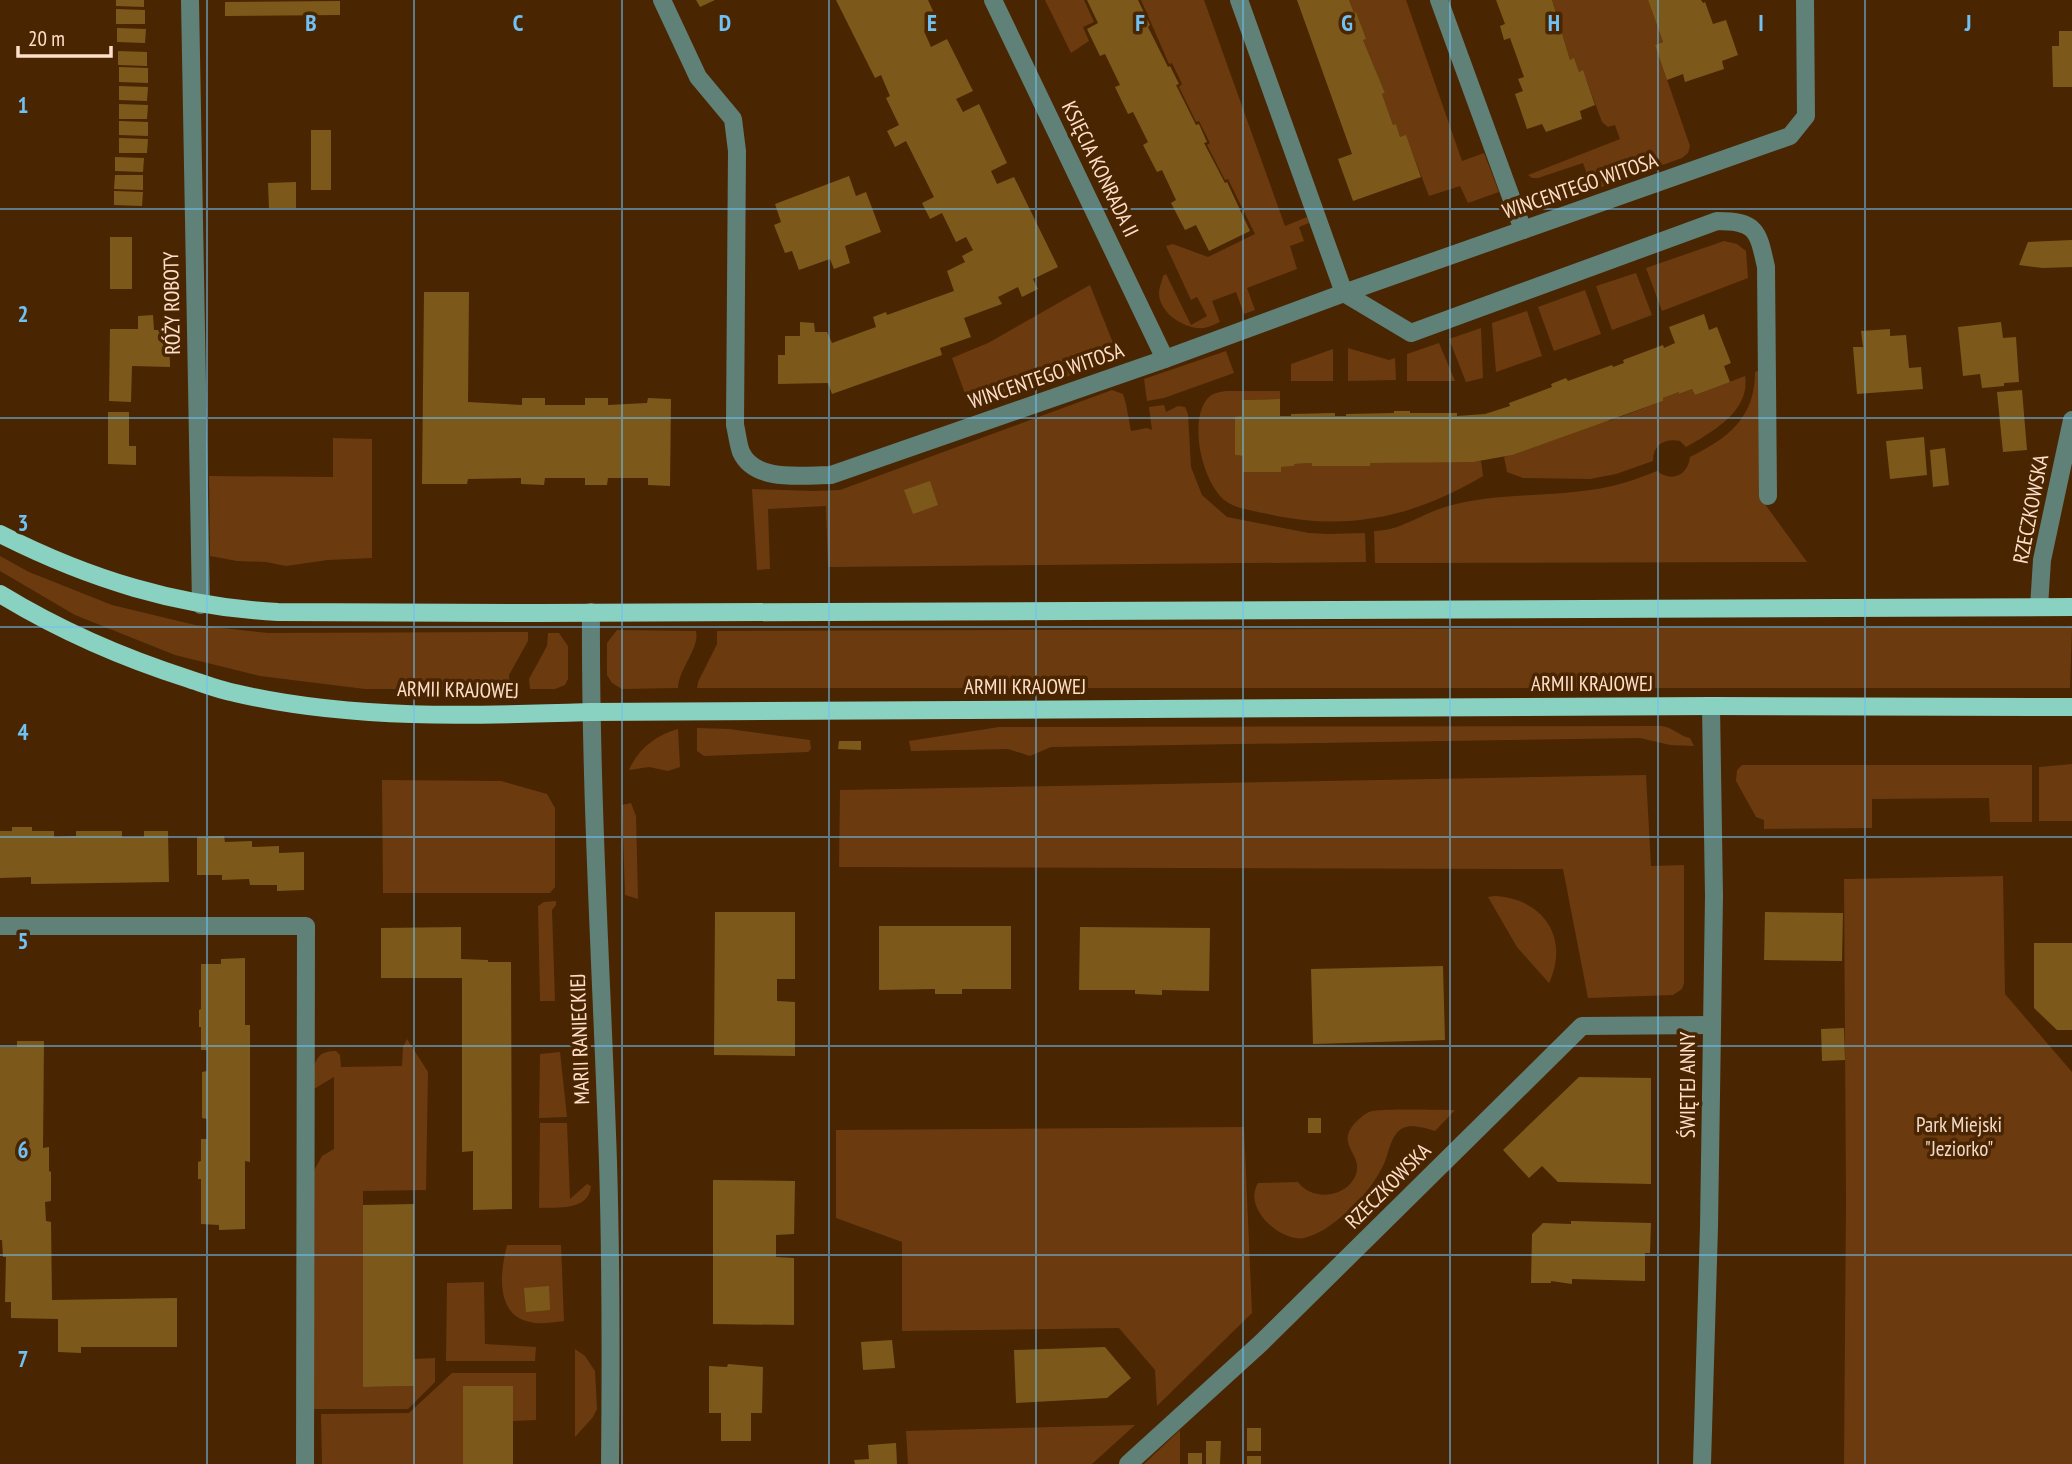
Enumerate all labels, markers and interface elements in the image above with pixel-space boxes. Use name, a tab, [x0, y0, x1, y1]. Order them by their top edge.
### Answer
text: B	[305, 8, 317, 37]
text: C	[513, 8, 524, 37]
text: D	[719, 8, 731, 37]
text: E	[927, 8, 937, 37]
text: F	[1135, 8, 1145, 37]
text: G	[1341, 8, 1353, 37]
text: H	[1548, 8, 1560, 37]
text: I	[1758, 8, 1764, 37]
text: J	[1964, 8, 1971, 37]
scale bar	[18, 14, 110, 58]
text: 20 m	[28, 25, 65, 52]
text: 1	[18, 90, 29, 119]
street label: KSIĘCIA KONRADA II	[1056, 96, 1145, 241]
street label: WINCENTEGO WITOSA	[1499, 146, 1661, 225]
street label: RÓŻY ROBOTY	[157, 251, 186, 355]
text: 2	[18, 299, 29, 328]
street label: WINCENTEGO WITOSA	[965, 336, 1127, 415]
street label: RZECZKOWSKA	[2007, 452, 2054, 566]
text: 3	[18, 508, 29, 537]
street label: ARMII KRAJOWEJ	[1531, 670, 1653, 697]
street label: ARMII KRAJOWEJ	[964, 673, 1086, 700]
street label: ARMII KRAJOWEJ	[397, 675, 519, 704]
text: 4	[18, 717, 29, 746]
text: 5	[18, 926, 29, 955]
street label: MARII RANIECKIEJ	[564, 973, 595, 1105]
street label: ŚWIĘTEJ ANNY	[1674, 1031, 1701, 1138]
park label: Park Miejski "Jeziorko"	[1916, 1111, 2002, 1162]
text: 6	[18, 1135, 29, 1164]
street label: RZECZKOWSKA	[1339, 1137, 1436, 1234]
text: 7	[18, 1344, 29, 1373]

